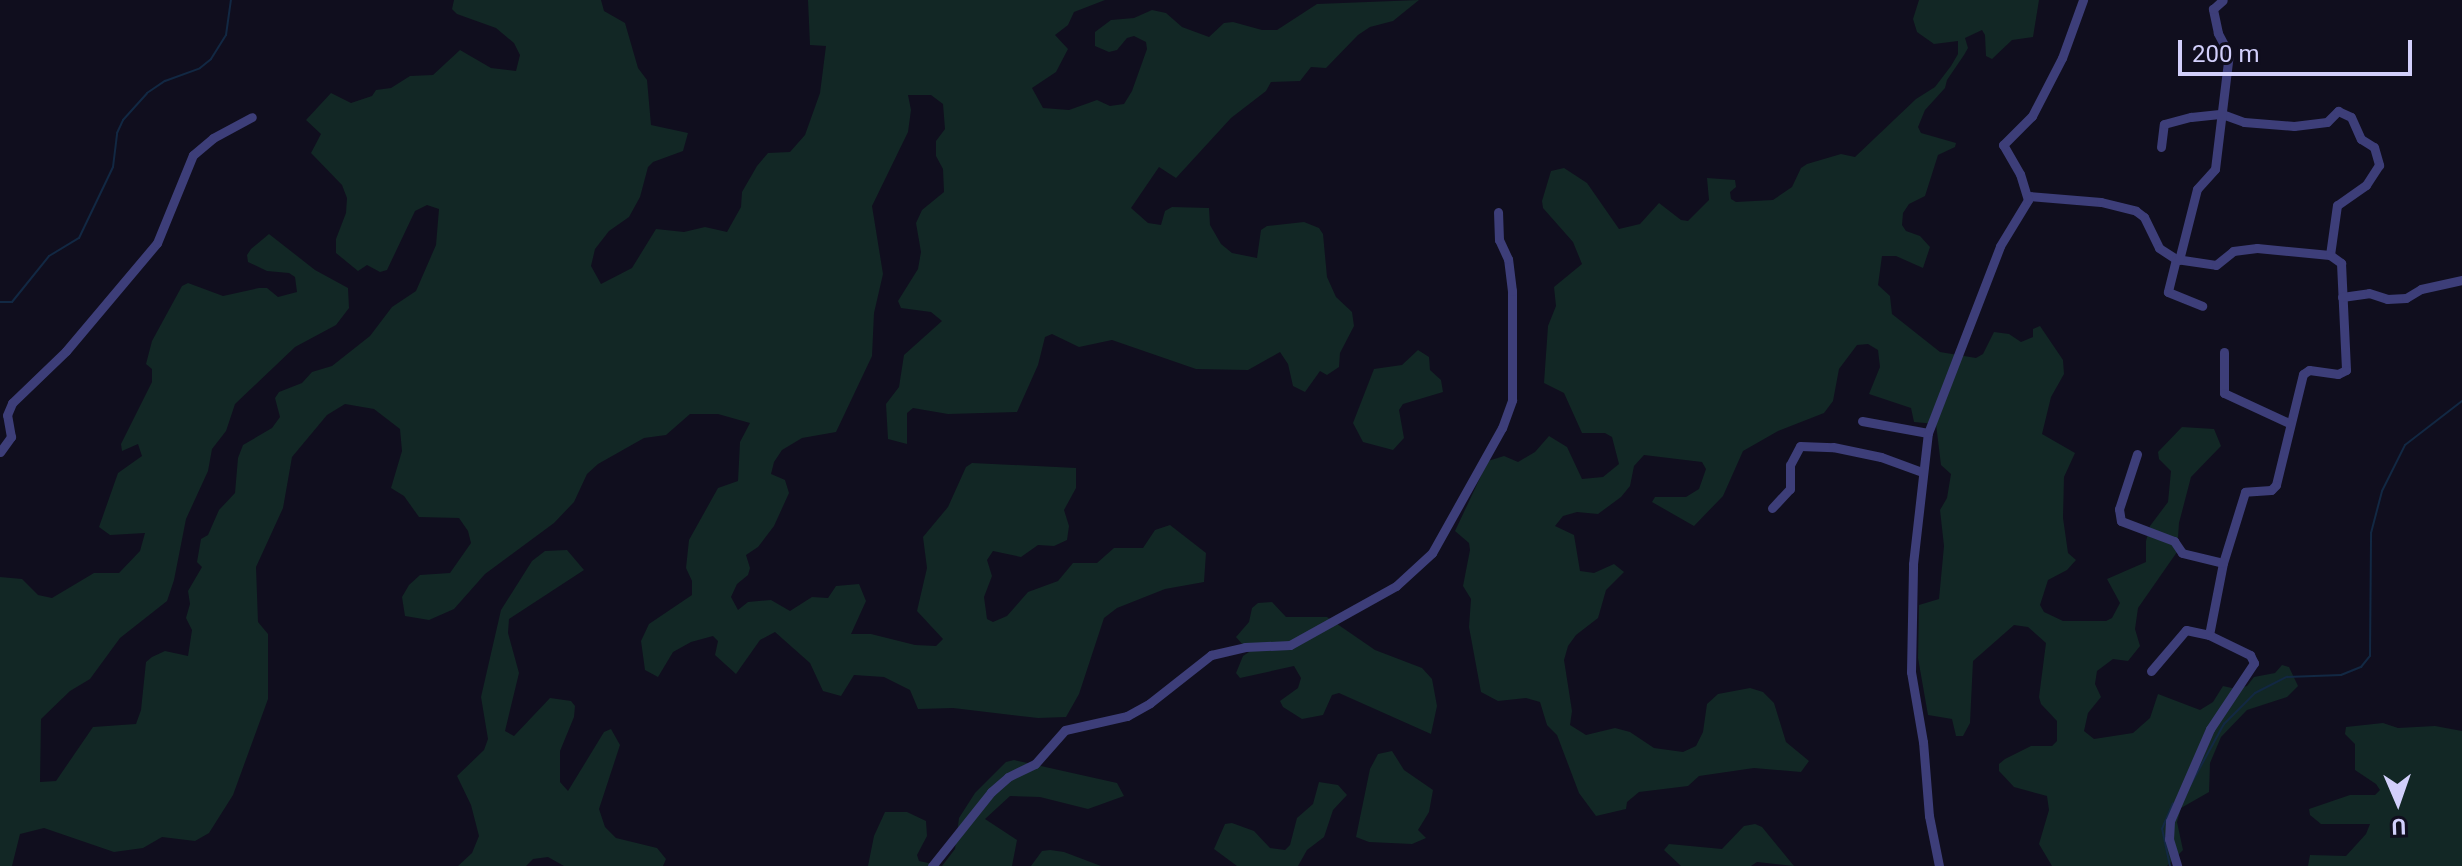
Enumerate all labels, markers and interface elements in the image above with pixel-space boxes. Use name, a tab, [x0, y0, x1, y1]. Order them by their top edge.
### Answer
scale bar	[2182, 24, 2416, 74]
text: 200 m	[2192, 40, 2259, 68]
north arrow	[2358, 762, 2438, 842]
text: U	[2391, 814, 2407, 839]

